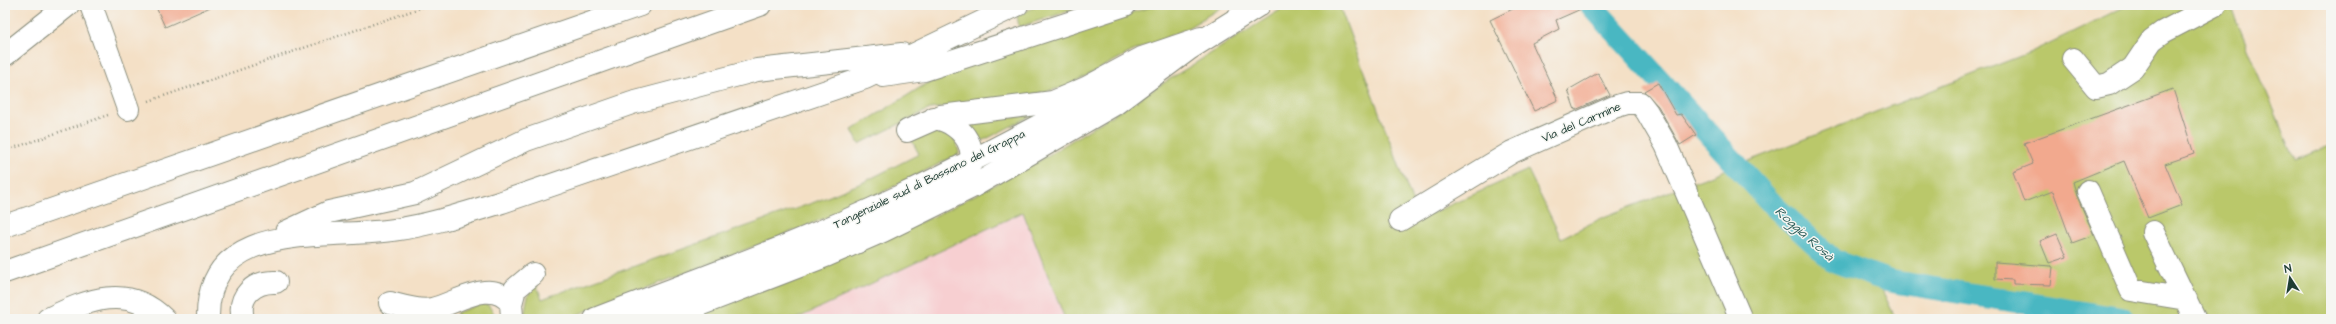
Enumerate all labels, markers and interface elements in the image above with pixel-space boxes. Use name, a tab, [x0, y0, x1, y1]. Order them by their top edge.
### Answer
street label: Via del Carmine	[1539, 98, 1624, 147]
street label: Tangenziale sud di Bassano del Grappa	[831, 125, 1028, 234]
water label: Roggia Rosà	[1770, 202, 1839, 267]
north arrow	[2270, 258, 2310, 298]
text: N	[2283, 261, 2293, 277]

